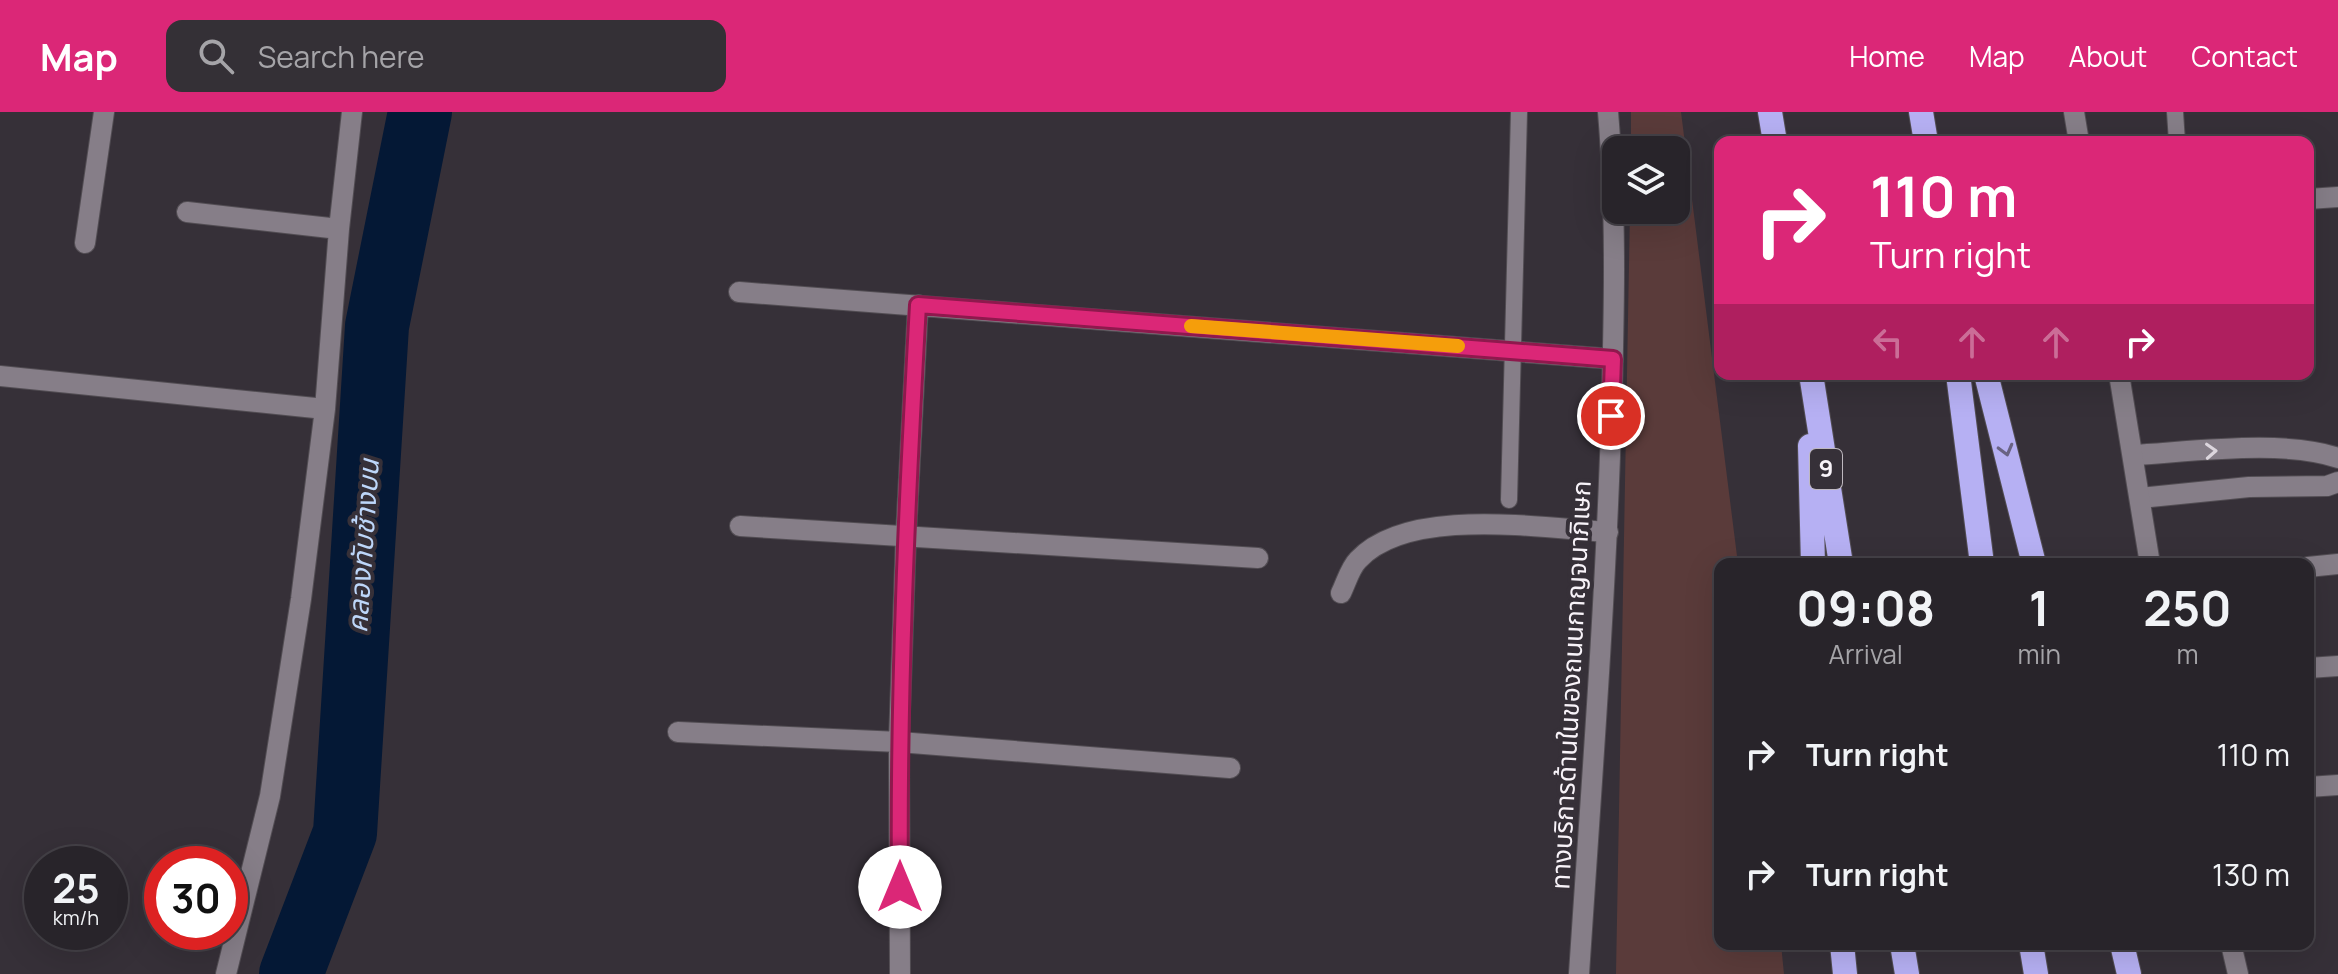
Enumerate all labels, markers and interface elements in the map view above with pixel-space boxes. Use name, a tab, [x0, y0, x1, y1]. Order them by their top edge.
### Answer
search box	[166, 20, 726, 92]
text: Map	[40, 30, 118, 82]
icon: search	[194, 34, 238, 78]
text: Search here	[258, 36, 425, 77]
text: Home	[1849, 37, 1925, 75]
text: Map	[1969, 37, 2025, 75]
text: About	[2069, 37, 2147, 75]
text: Contact	[2191, 37, 2298, 75]
map controls	[1602, 136, 1690, 224]
button: layers	[1602, 136, 1690, 224]
text: 110 m	[1870, 157, 2017, 234]
icon: right	[1738, 168, 1842, 272]
text: Turn right	[1870, 230, 2031, 279]
icon: left	[1866, 320, 1910, 364]
icon: ahead	[1950, 320, 1994, 364]
icon: ahead	[2034, 320, 2078, 364]
icon: right	[2118, 320, 2162, 364]
pin	[1577, 382, 1645, 450]
icon: arrive	[1589, 394, 1633, 438]
one-way arrow	[1996, 442, 2013, 456]
one-way arrow	[2205, 443, 2218, 460]
road number: 9	[1810, 449, 1842, 489]
water label: คลองทับช้างบน	[337, 456, 387, 634]
street label: ทางบริการด้านในของถนนกาญจนาภิเษก	[1541, 480, 1599, 890]
text: 09:08	[1796, 575, 1935, 640]
text: 1	[2029, 575, 2050, 640]
text: 250	[2143, 575, 2232, 640]
text: Arrival	[1829, 636, 1903, 672]
text: min	[2017, 636, 2061, 672]
text: m	[2176, 636, 2199, 672]
icon: right	[1738, 732, 1782, 776]
text: Turn right	[1806, 734, 1949, 775]
text: 110 m	[2217, 734, 2290, 775]
position arrow	[858, 845, 942, 929]
speed limit sign: 30	[144, 846, 248, 950]
icon: right	[1738, 852, 1782, 896]
text: Turn right	[1806, 854, 1949, 895]
text: 130 m	[2212, 854, 2290, 895]
text: 25	[52, 860, 100, 915]
text: km/h	[53, 904, 99, 931]

